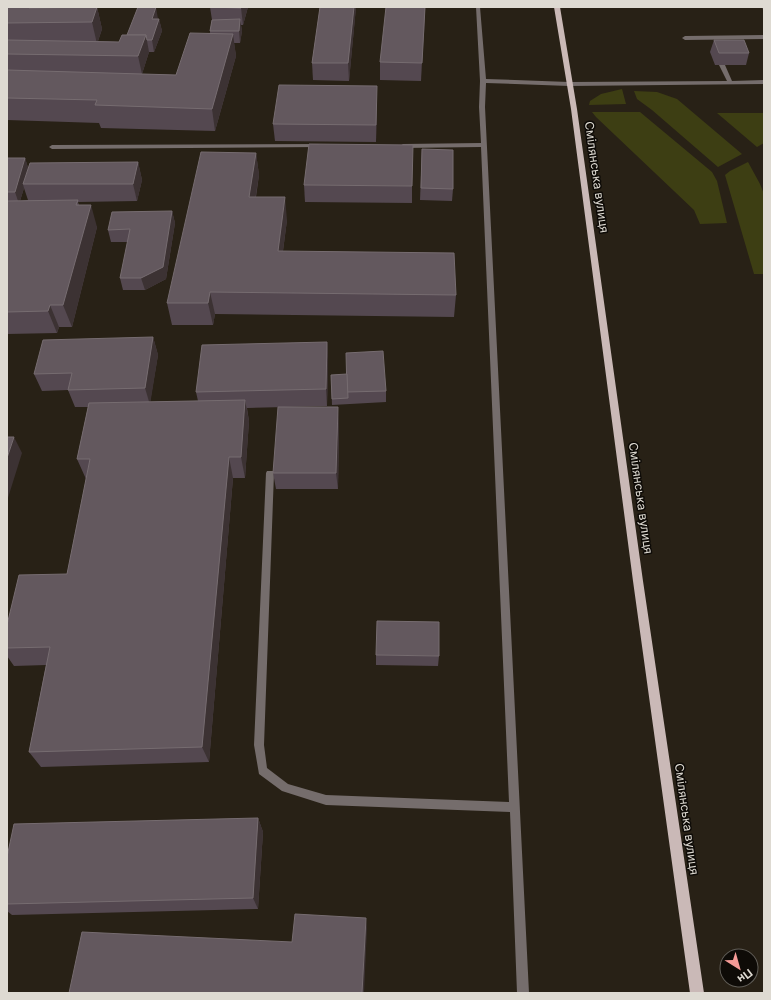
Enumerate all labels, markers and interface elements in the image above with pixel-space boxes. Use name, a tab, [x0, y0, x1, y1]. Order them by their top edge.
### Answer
street label: Смілянська вулиця	[582, 120, 612, 234]
street label: Смілянська вулиця	[626, 441, 656, 555]
street label: Смілянська вулиця	[672, 762, 702, 876]
north arrow	[719, 948, 759, 988]
text: Пн	[735, 966, 755, 986]

